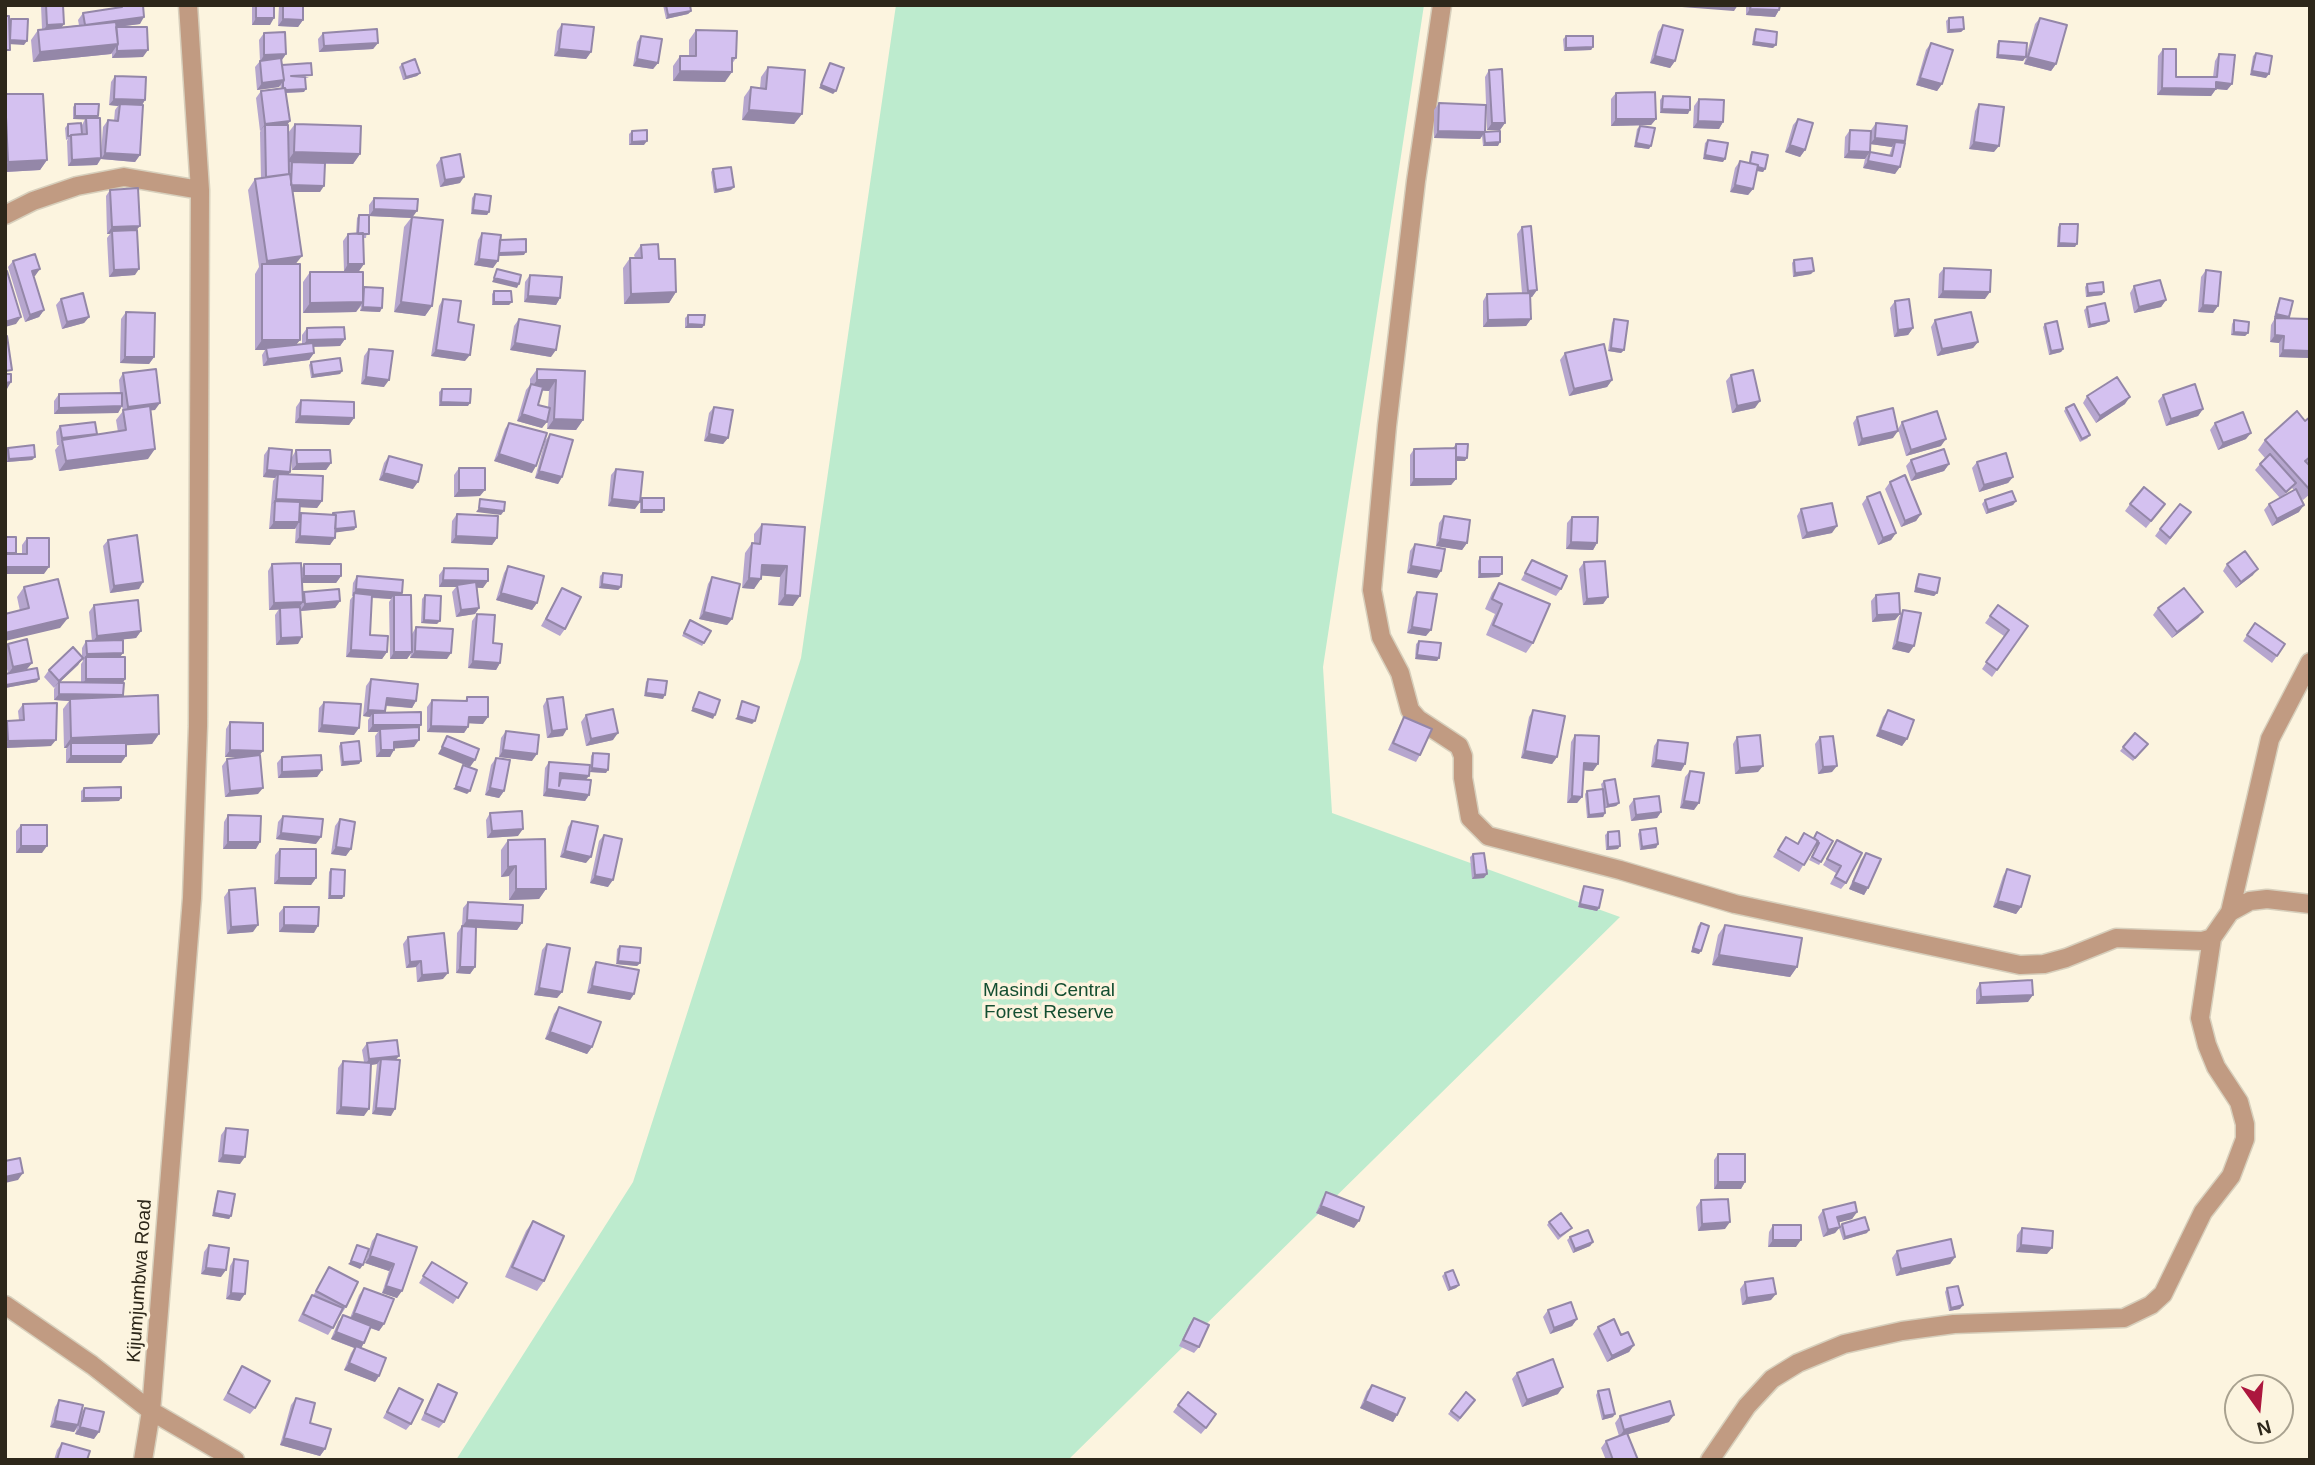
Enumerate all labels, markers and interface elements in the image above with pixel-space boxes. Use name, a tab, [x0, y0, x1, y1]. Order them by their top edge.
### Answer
park label: Masindi Central Forest Reserve	[983, 980, 1115, 1024]
street label: Kijumjumbwa Road	[123, 1199, 157, 1363]
north arrow	[2224, 1374, 2294, 1444]
text: N	[2255, 1416, 2273, 1440]

